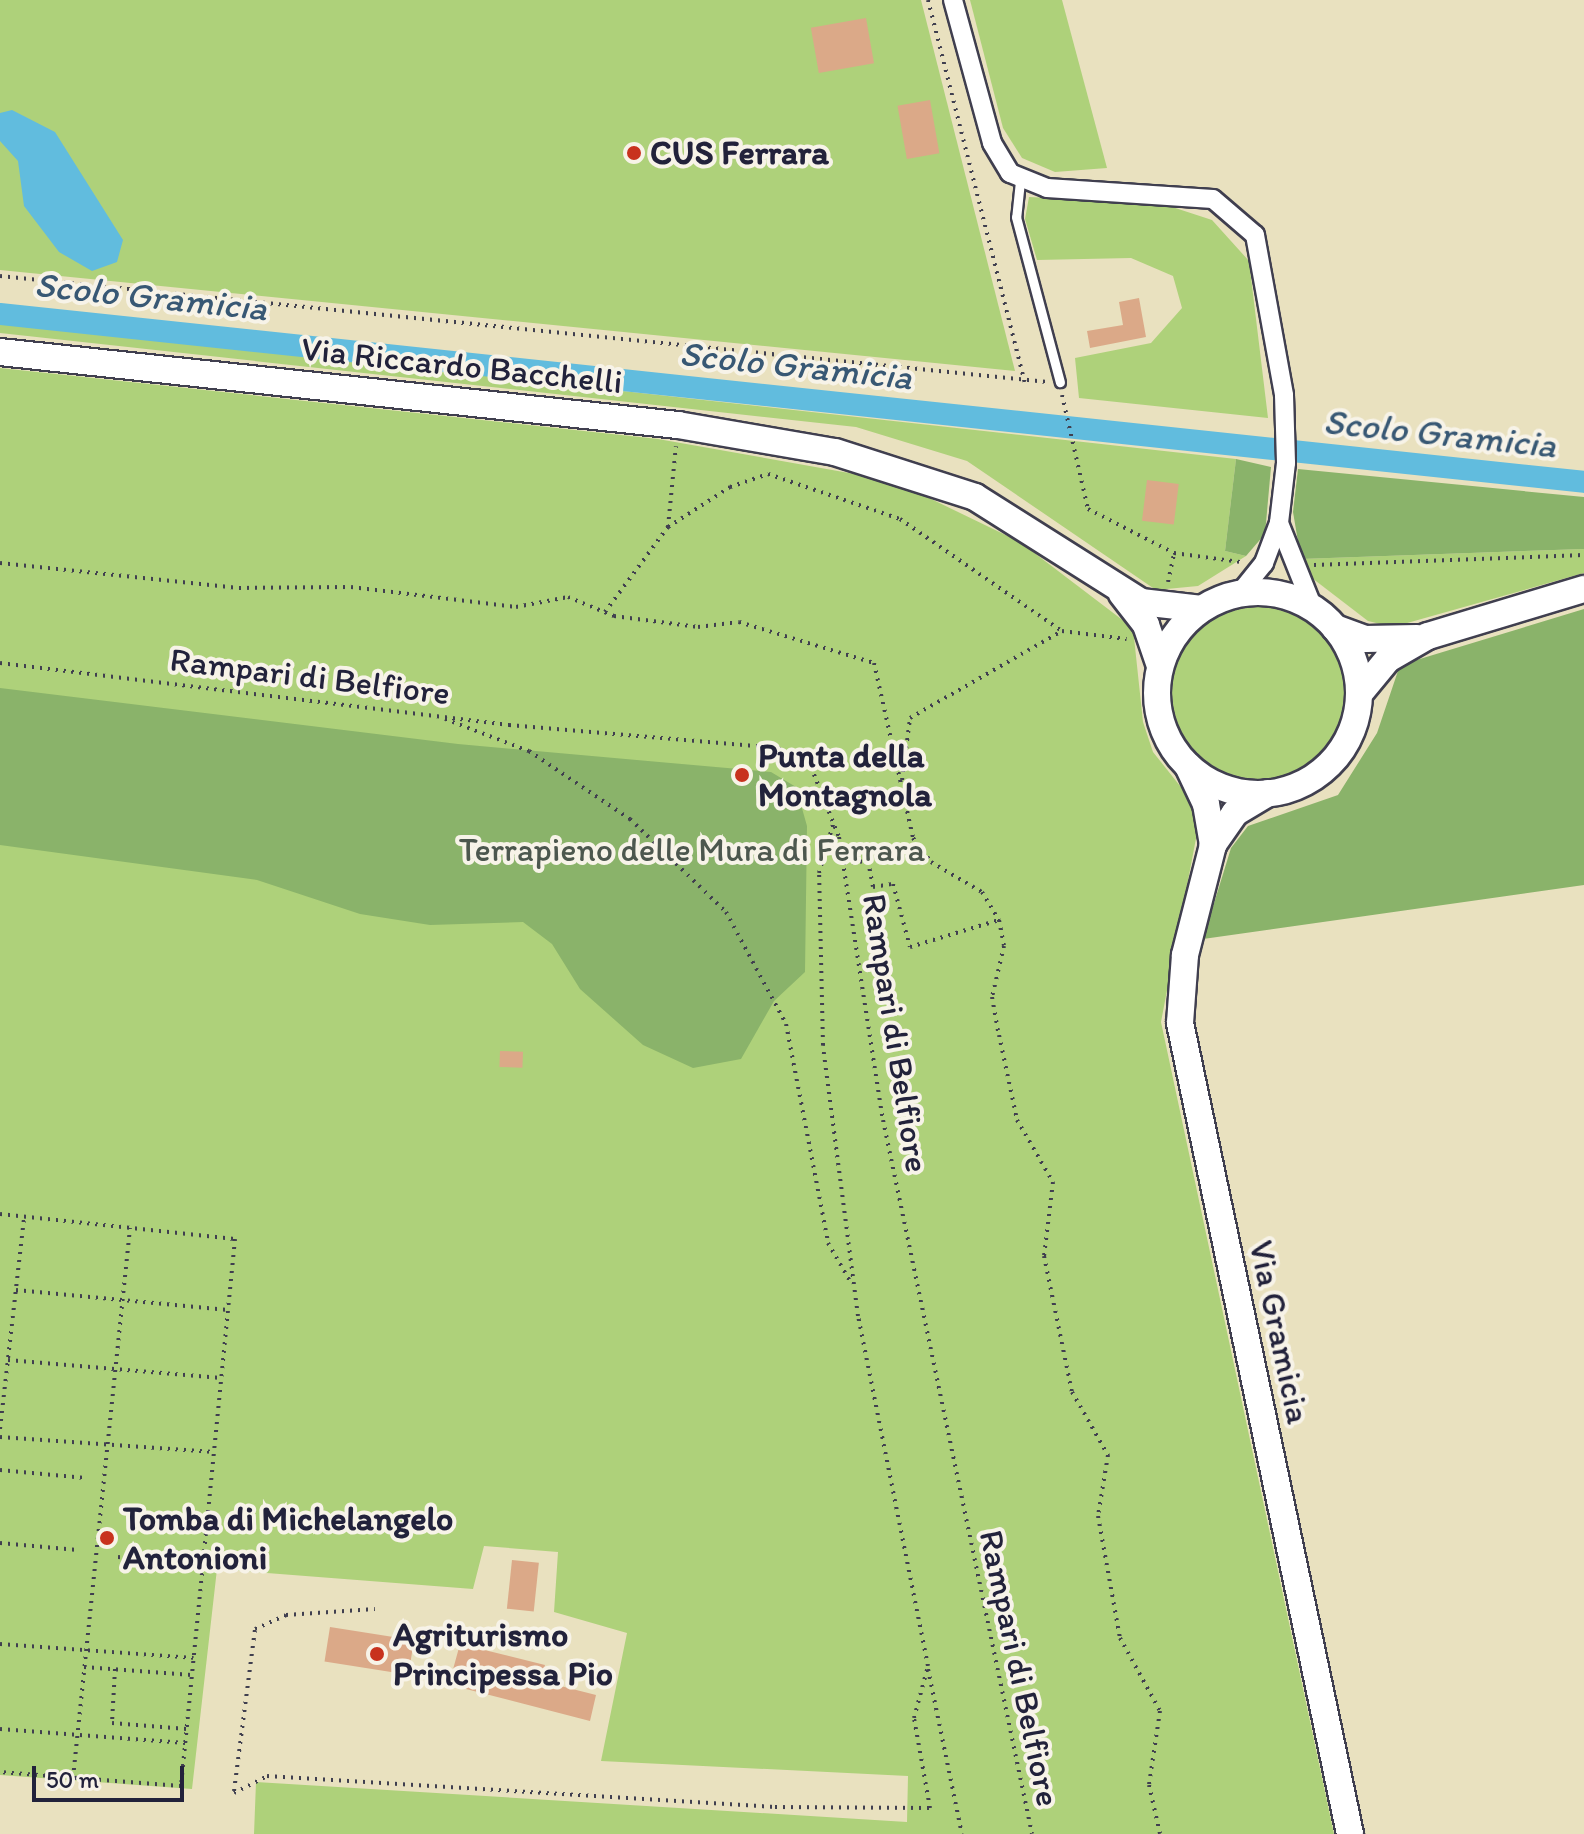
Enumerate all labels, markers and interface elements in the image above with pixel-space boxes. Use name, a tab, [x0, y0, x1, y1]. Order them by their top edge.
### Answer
place label: CUS Ferrara	[650, 133, 828, 173]
marker: CUS Ferrara	[625, 144, 643, 162]
water label: Scolo Gramicia	[33, 262, 269, 330]
street label: Via Riccardo Bacchelli	[300, 328, 624, 402]
water label: Scolo Gramicia	[678, 331, 914, 399]
water label: Scolo Gramicia	[1322, 399, 1558, 467]
street label: Rampari di Belfiore	[168, 639, 452, 713]
place label: Punta della Montagnola	[758, 735, 932, 814]
marker: Punta della Montagnola	[733, 766, 751, 784]
park label: Terrapieno delle Mura di Ferrara	[459, 830, 925, 870]
street label: Rampari di Belfiore	[854, 891, 938, 1175]
street label: Via Gramicia	[1241, 1237, 1319, 1427]
place label: Tomba di Michelangelo Antonioni	[123, 1498, 454, 1578]
street label: Rampari di Belfiore	[971, 1526, 1069, 1810]
marker: Tomba di Michelangelo Antonioni	[98, 1529, 116, 1547]
place label: Agriturismo Principessa Pio	[393, 1614, 613, 1694]
marker: Agriturismo Principessa Pio	[368, 1645, 386, 1663]
scale bar	[36, 1750, 188, 1800]
text: 50 m	[46, 1765, 99, 1794]

